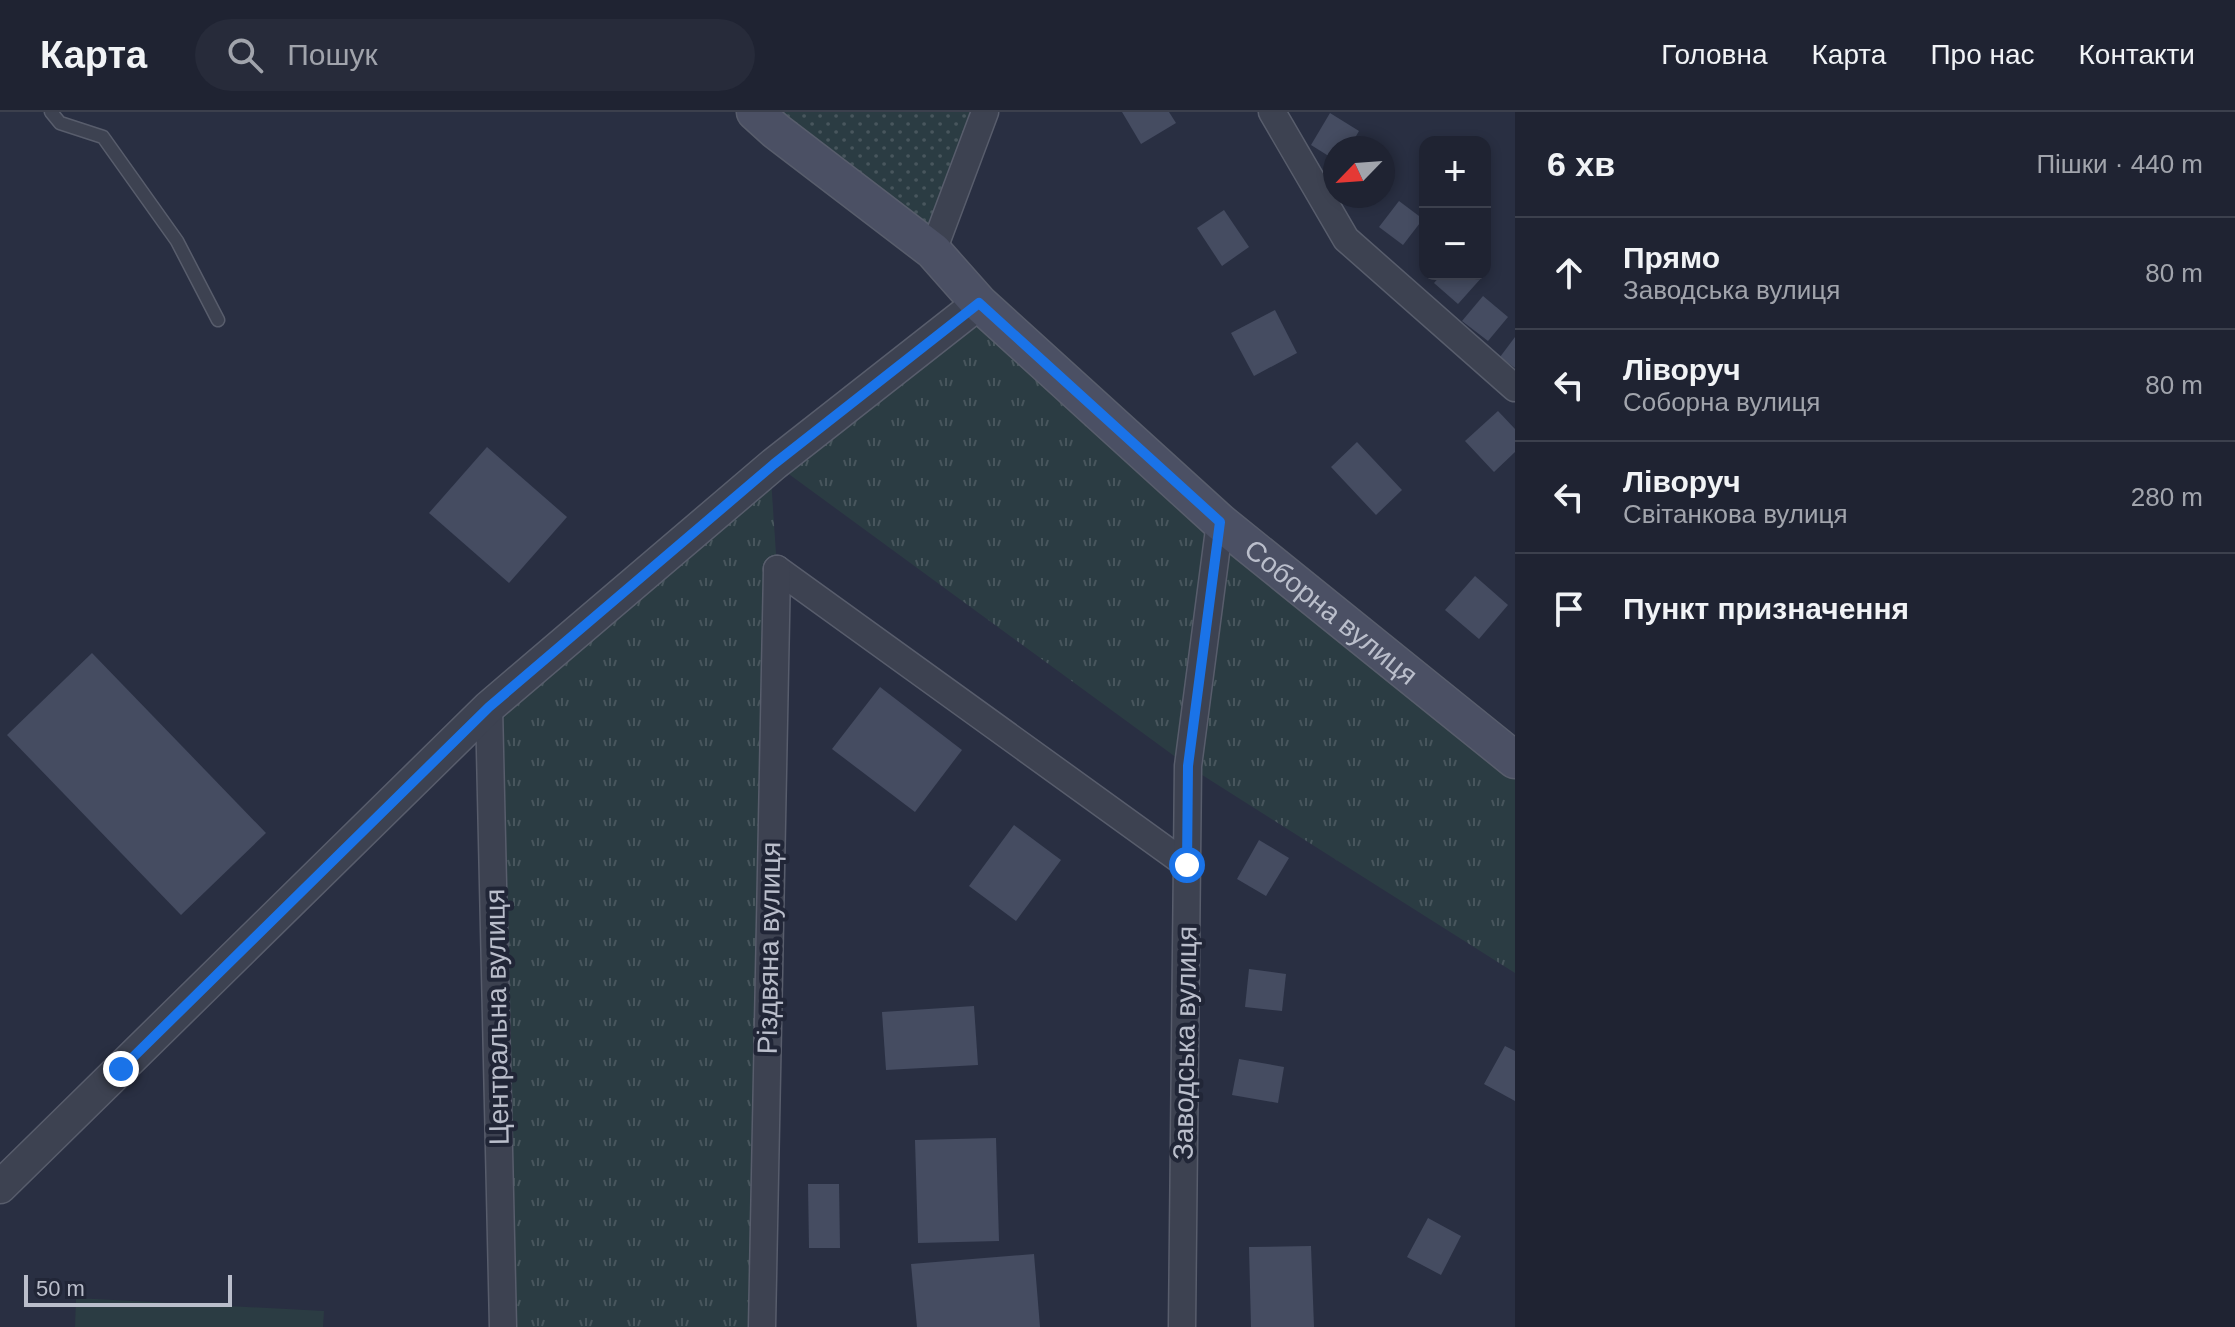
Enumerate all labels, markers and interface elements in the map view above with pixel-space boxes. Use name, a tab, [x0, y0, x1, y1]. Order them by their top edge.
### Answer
search box	[195, 19, 755, 91]
icon: search	[223, 33, 267, 77]
text: Карта	[40, 34, 147, 76]
text: Пошук	[287, 38, 378, 71]
text: Головна	[1661, 39, 1768, 70]
text: Карта	[1812, 39, 1886, 70]
text: Про нас	[1930, 39, 2035, 70]
text: Контакти	[2079, 39, 2195, 70]
north arrow	[1323, 136, 1395, 208]
map controls	[1419, 136, 1491, 280]
button: +	[1419, 136, 1491, 208]
text: 6 хв	[1547, 145, 1615, 183]
text: Пішки · 440 m	[2036, 149, 2203, 179]
button: −	[1419, 208, 1491, 280]
text: Прямо	[1623, 241, 1720, 274]
icon: ahead	[1547, 251, 1591, 295]
text: 80 m	[2145, 258, 2203, 288]
text: Заводська вулиця	[1623, 275, 1840, 305]
text: Ліворуч	[1623, 353, 1741, 386]
icon: left	[1547, 363, 1591, 407]
text: 80 m	[2145, 370, 2203, 400]
text: Соборна вулиця	[1623, 387, 1820, 417]
text: Ліворуч	[1623, 465, 1741, 498]
icon: left	[1547, 475, 1591, 519]
text: 280 m	[2131, 482, 2203, 512]
text: Світанкова вулиця	[1623, 499, 1847, 529]
street label: Соборна вулиця	[1239, 533, 1424, 691]
icon: arrive	[1547, 587, 1591, 631]
text: Пункт призначення	[1623, 592, 1909, 625]
street label: Різдвяна вулиця	[752, 841, 786, 1055]
route start	[1169, 847, 1205, 883]
street label: Центральна вулиця	[479, 889, 515, 1145]
street label: Заводська вулиця	[1167, 926, 1203, 1160]
route end	[103, 1051, 139, 1087]
scale bar	[24, 1271, 232, 1307]
text: 50 m	[36, 1276, 85, 1301]

